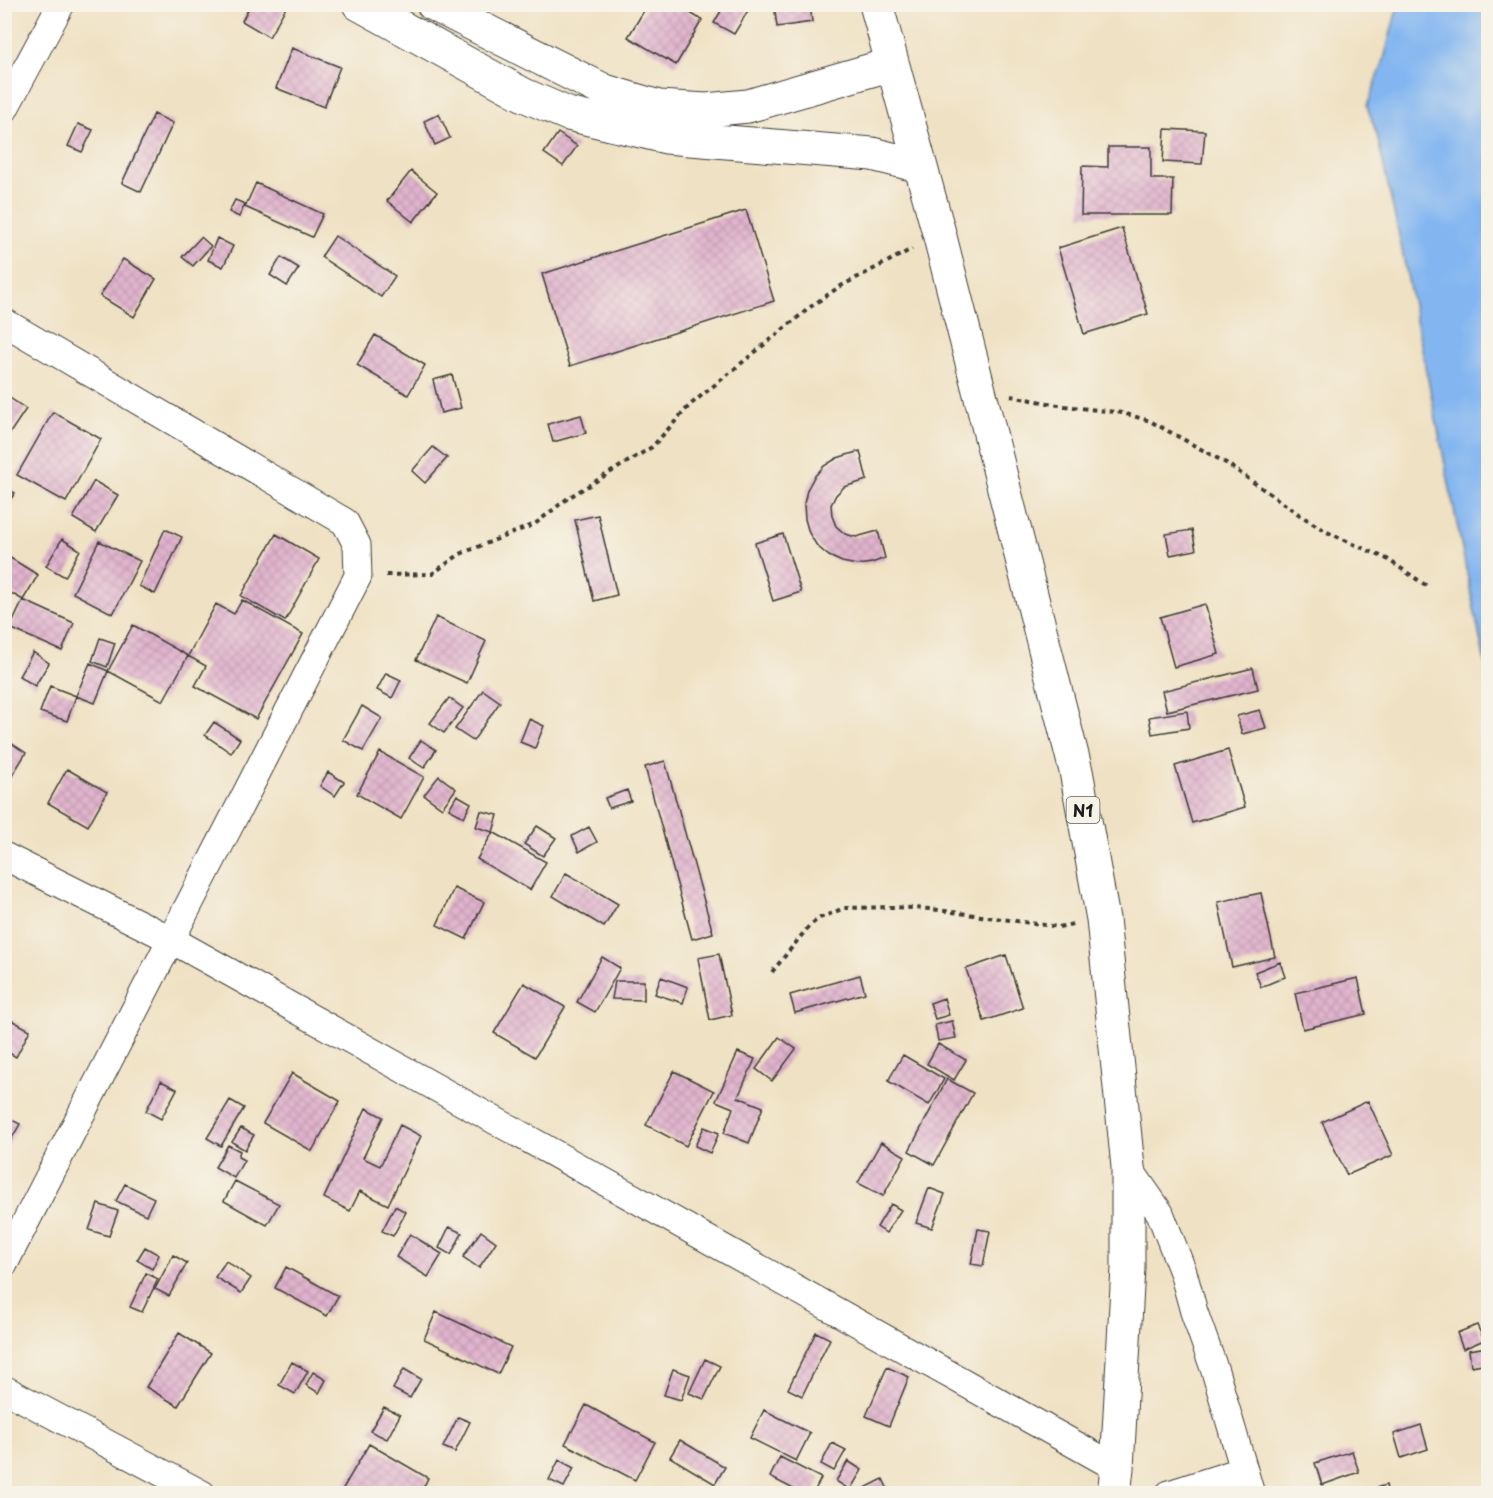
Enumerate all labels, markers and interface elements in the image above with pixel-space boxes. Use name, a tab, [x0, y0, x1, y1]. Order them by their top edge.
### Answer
road number: N1	[1066, 797, 1100, 823]

